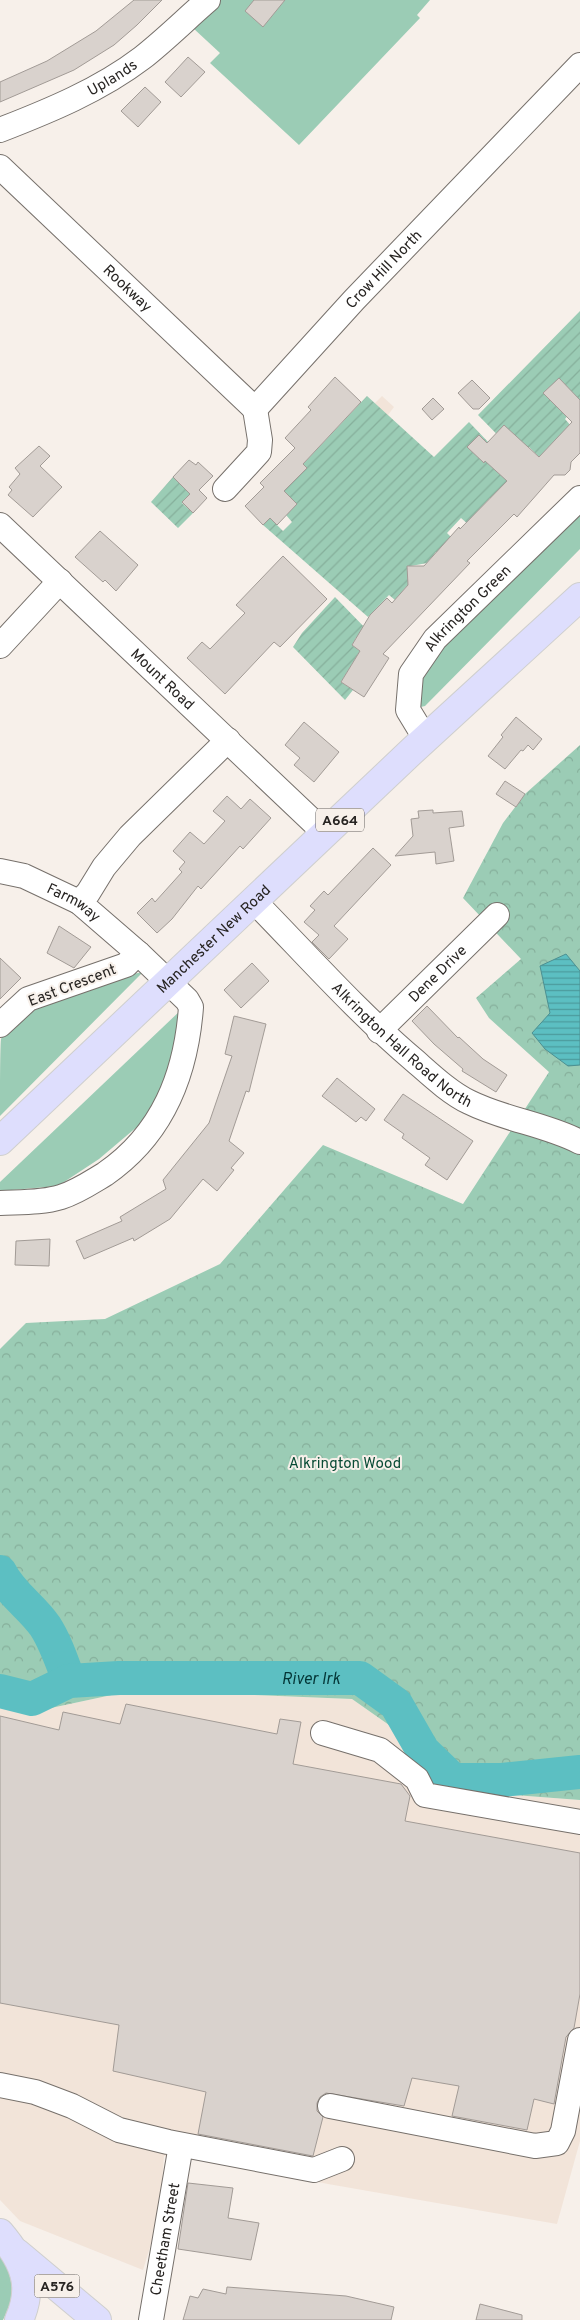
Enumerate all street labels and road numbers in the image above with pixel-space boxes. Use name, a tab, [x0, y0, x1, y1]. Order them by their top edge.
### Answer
street label: Uplands	[85, 56, 142, 101]
street label: Crow Hill North	[342, 227, 427, 314]
street label: Rookway	[98, 261, 155, 317]
street label: Alkrington Green	[421, 562, 516, 656]
street label: Mount Road	[126, 645, 198, 715]
road number: A664	[316, 808, 364, 832]
street label: Farmway	[43, 880, 104, 927]
street label: Manchester New Road	[153, 881, 276, 998]
street label: Dene Drive	[405, 942, 472, 1007]
street label: East Crescent	[26, 961, 119, 1012]
street label: Alkrington Hall Road North	[326, 979, 475, 1113]
street label: Cheetham Street	[147, 2182, 185, 2297]
road number: A576	[34, 2274, 80, 2298]

